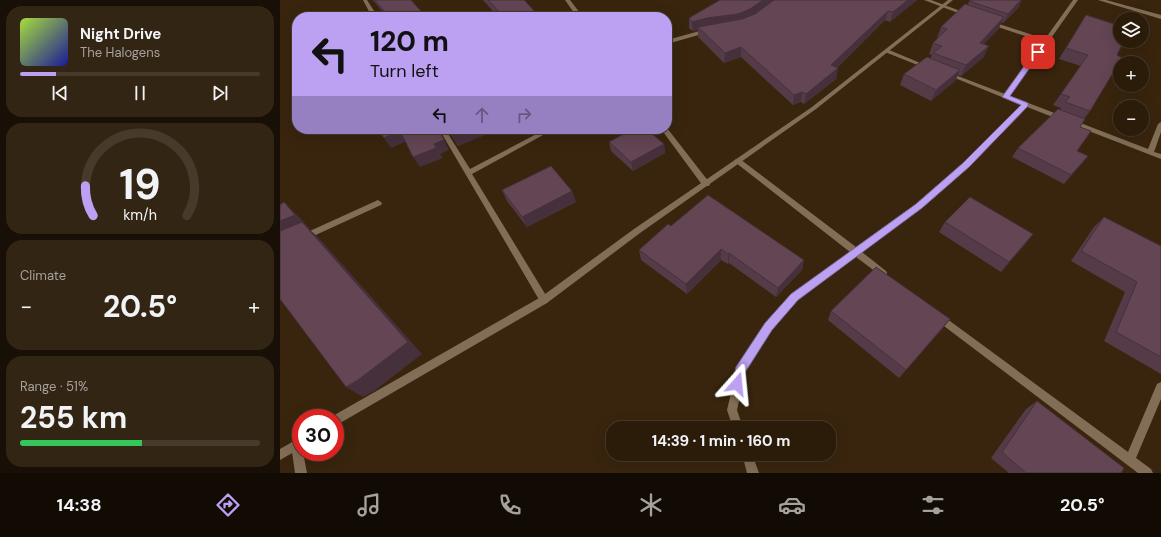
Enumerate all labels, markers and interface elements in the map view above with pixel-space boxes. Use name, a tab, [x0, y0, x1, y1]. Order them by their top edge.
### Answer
map controls	[1113, 12, 1149, 136]
button: layers	[1113, 12, 1149, 48]
text: 120 m	[370, 23, 449, 60]
text: Night Drive	[80, 24, 161, 44]
icon: left	[304, 28, 356, 80]
pin	[1021, 35, 1055, 69]
icon: arrive	[1027, 41, 1049, 63]
text: The Halogens	[80, 44, 160, 61]
button: +	[1113, 56, 1149, 92]
text: Turn left	[370, 59, 439, 83]
icon: previous	[49, 82, 71, 104]
icon: pause	[129, 82, 151, 104]
icon: next	[209, 82, 231, 104]
button: −	[1113, 100, 1149, 136]
icon: left	[429, 104, 451, 126]
icon: ahead	[471, 104, 493, 126]
icon: right	[513, 104, 535, 126]
text: 19	[119, 158, 161, 212]
text: km/h	[123, 206, 157, 224]
text: Climate	[20, 267, 66, 284]
text: 20.5°	[103, 287, 177, 326]
text: −	[20, 292, 32, 321]
text: +	[248, 292, 260, 321]
position arrow	[716, 363, 758, 405]
text: Range · 51%	[20, 378, 88, 395]
text: 255 km	[20, 398, 127, 437]
speed limit sign: 30	[292, 409, 344, 461]
text: 14:39 · 1 min · 160 m	[652, 431, 790, 451]
icon: directions	[214, 491, 242, 519]
icon: music	[355, 491, 383, 519]
icon: phone	[496, 491, 524, 519]
icon: climate	[637, 491, 665, 519]
icon: car	[778, 491, 806, 519]
icon: filters	[919, 491, 947, 519]
text: 14:38	[56, 493, 102, 517]
text: 20.5°	[1060, 493, 1105, 517]

